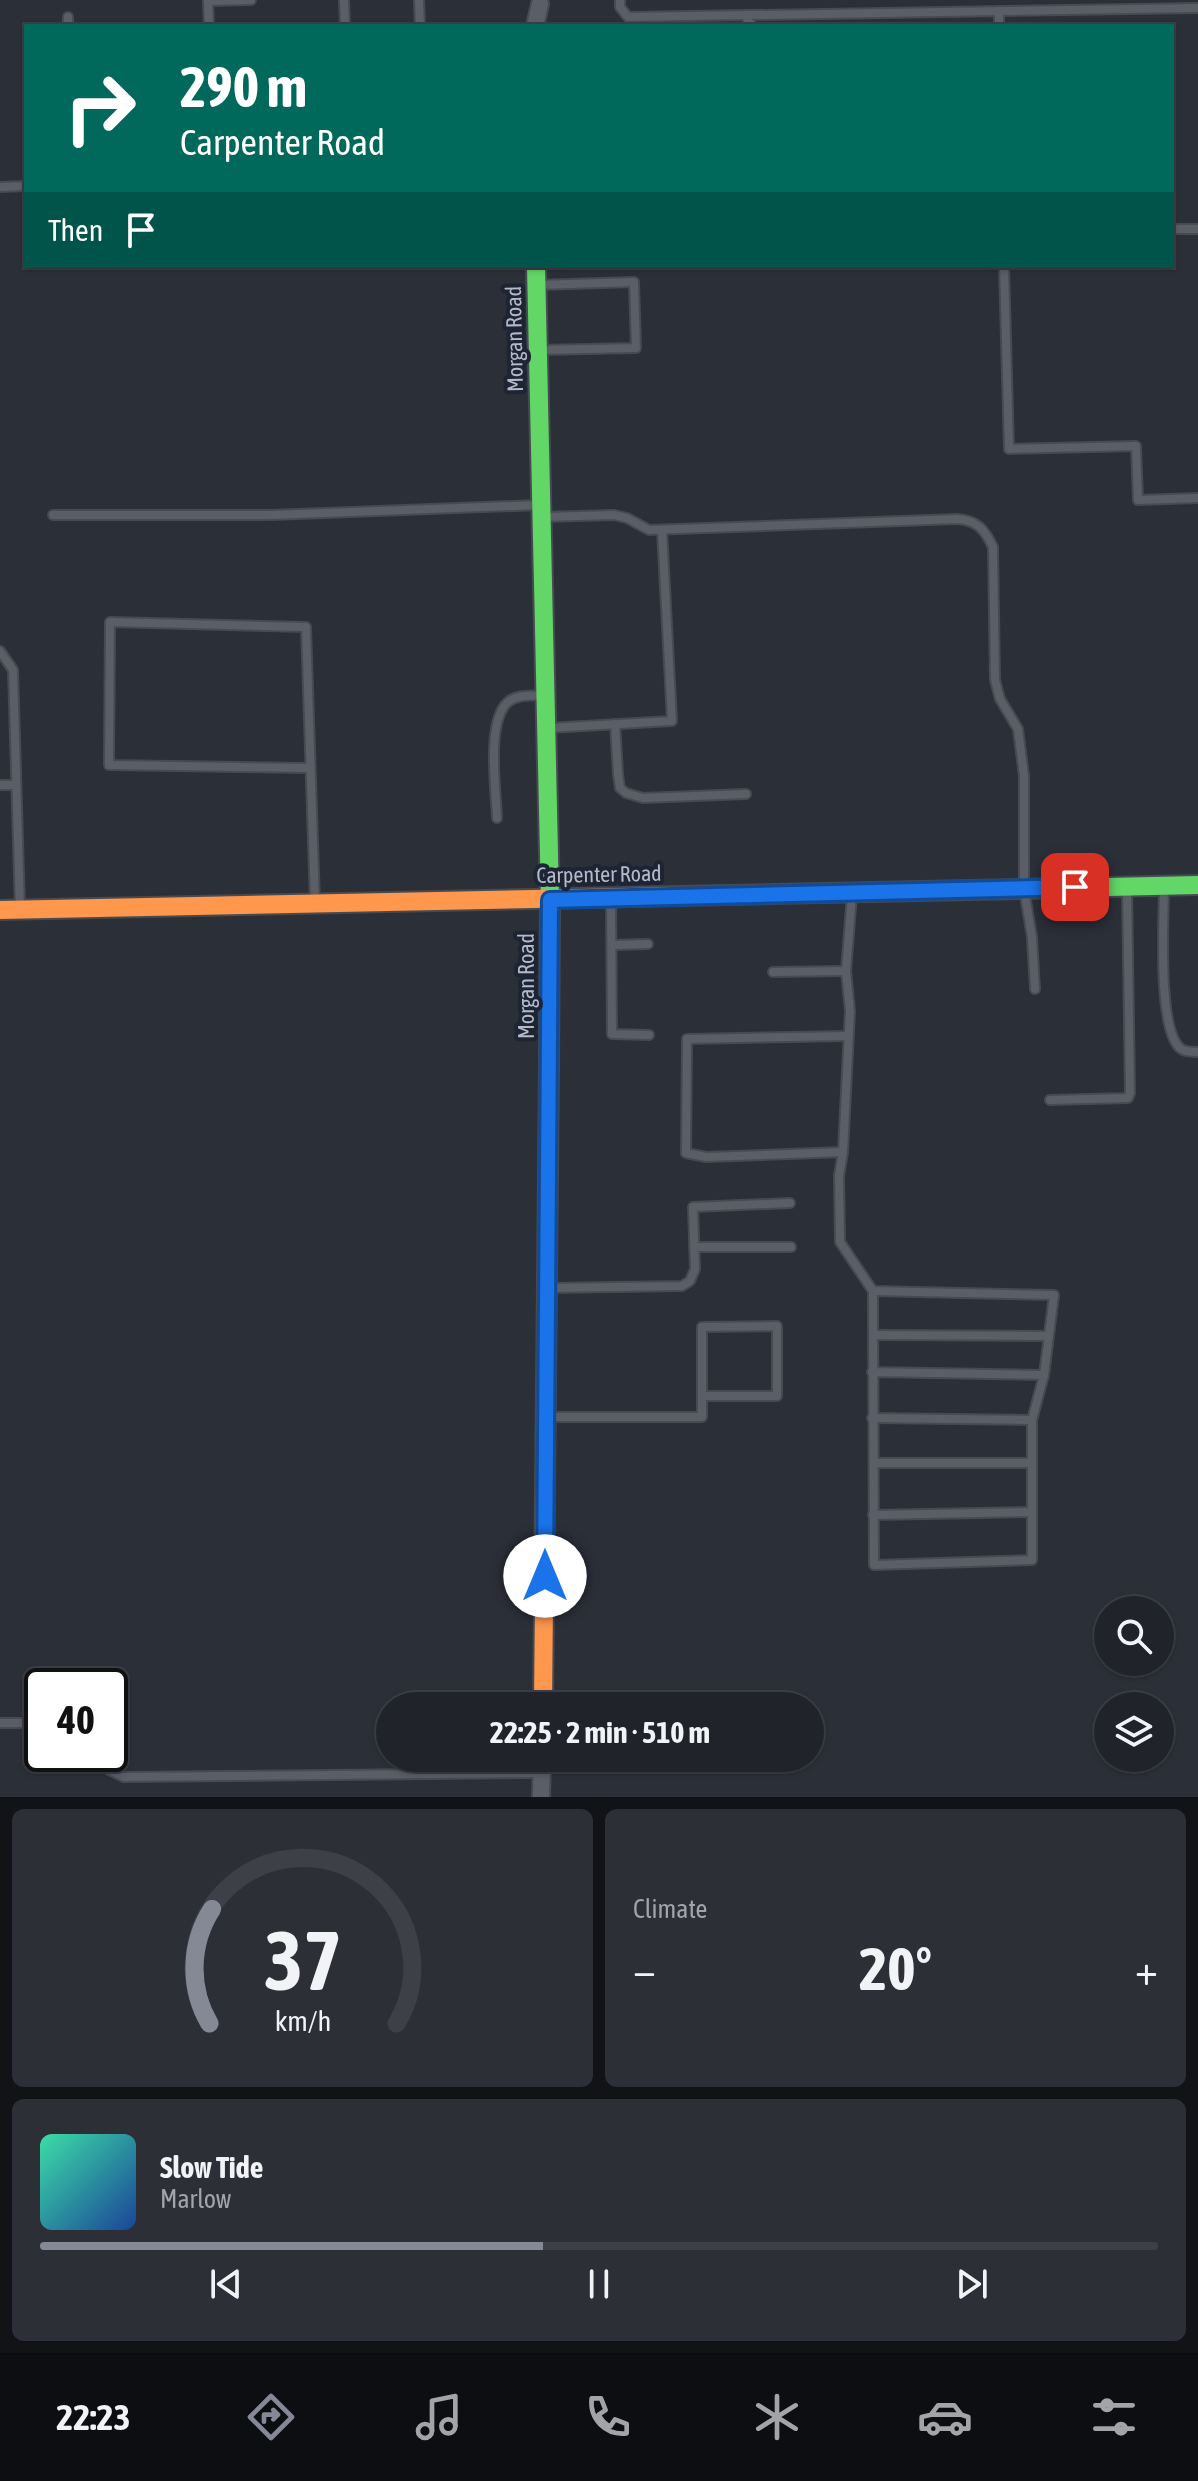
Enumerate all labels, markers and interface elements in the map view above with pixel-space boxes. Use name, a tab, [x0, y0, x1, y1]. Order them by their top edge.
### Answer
text: 290 m	[180, 55, 307, 119]
icon: right	[48, 56, 152, 160]
text: Carpenter Road	[180, 121, 385, 163]
icon: arrive	[119, 208, 163, 252]
text: Then	[48, 213, 103, 247]
street label: Morgan Road	[500, 286, 528, 392]
pin	[1041, 853, 1109, 921]
street label: Carpenter Road	[536, 860, 662, 888]
icon: arrive	[1053, 865, 1097, 909]
street label: Morgan Road	[513, 933, 539, 1039]
position arrow	[503, 1534, 587, 1618]
map controls	[1094, 1596, 1174, 1772]
button: search	[1094, 1596, 1174, 1676]
speed limit sign: 40	[24, 1668, 128, 1772]
button: layers	[1094, 1692, 1174, 1772]
text: 22:25 · 2 min · 510 m	[490, 1715, 710, 1749]
text: Climate	[633, 1894, 707, 1924]
text: 37	[263, 1912, 342, 2008]
text: 20°	[859, 1934, 932, 2003]
text: −	[633, 1944, 656, 1994]
text: +	[1135, 1944, 1158, 1994]
text: km/h	[274, 2004, 331, 2037]
text: Slow Tide	[160, 2150, 263, 2184]
text: Marlow	[160, 2184, 231, 2214]
icon: previous	[204, 2262, 248, 2306]
icon: pause	[577, 2262, 621, 2306]
icon: next	[950, 2262, 994, 2306]
icon: directions	[243, 2389, 299, 2445]
icon: music	[411, 2389, 467, 2445]
icon: phone	[580, 2389, 636, 2445]
icon: climate	[749, 2389, 805, 2445]
icon: car	[917, 2389, 973, 2445]
icon: filters	[1086, 2389, 1142, 2445]
text: 22:23	[56, 2396, 130, 2438]

